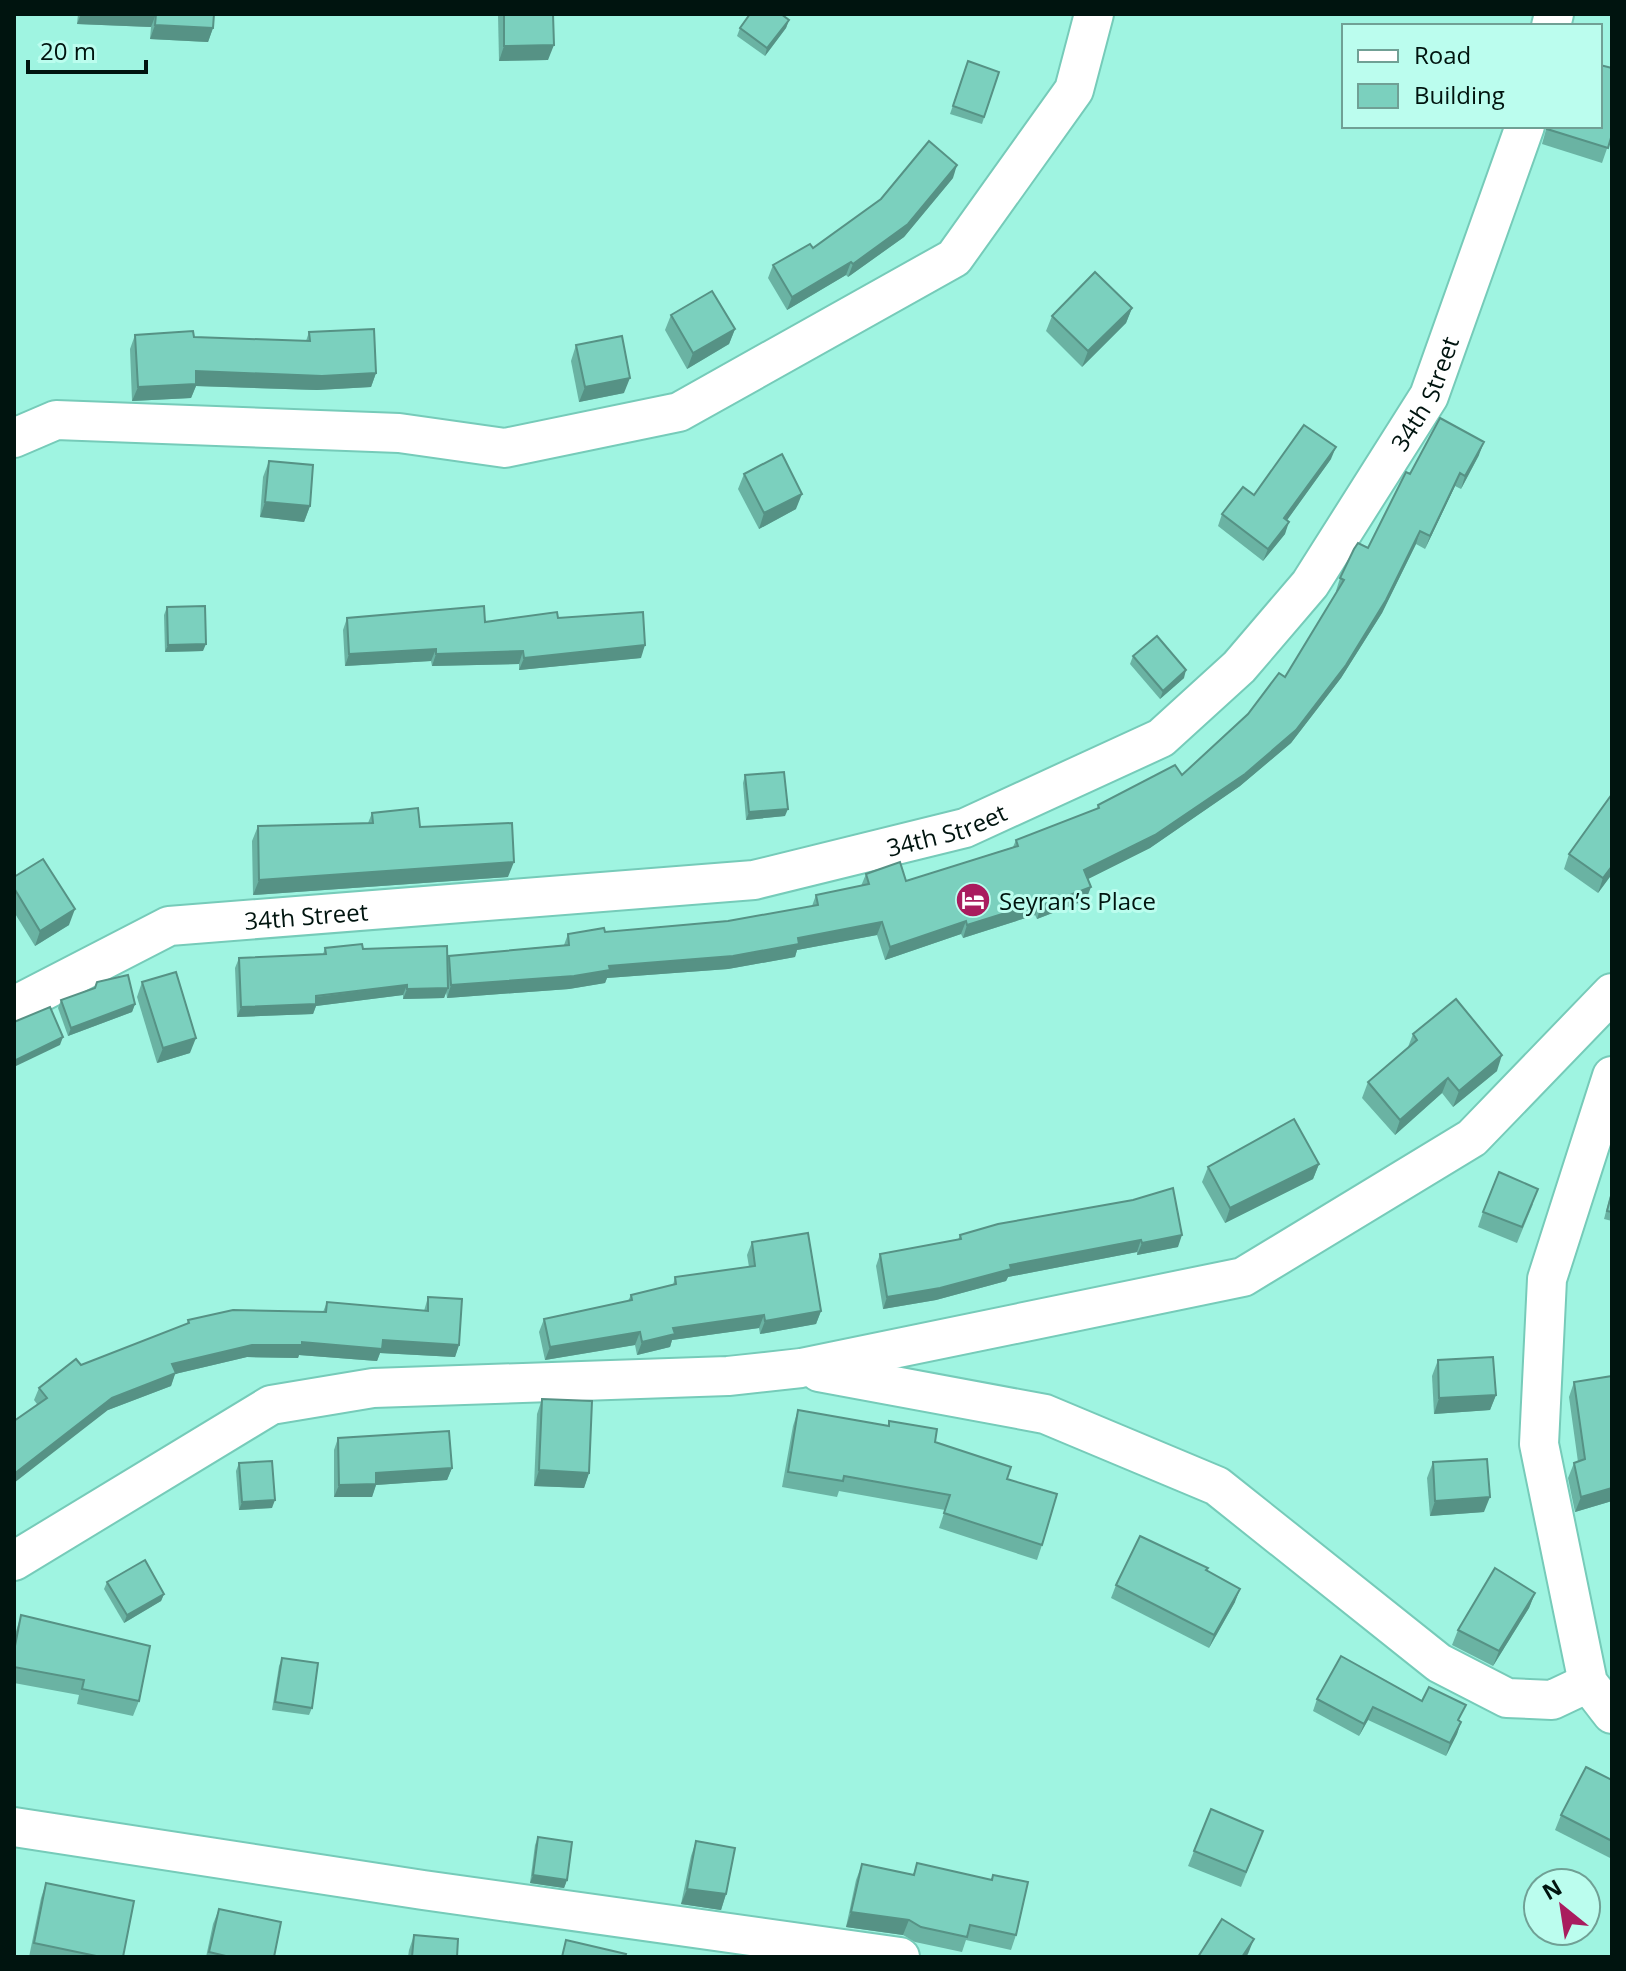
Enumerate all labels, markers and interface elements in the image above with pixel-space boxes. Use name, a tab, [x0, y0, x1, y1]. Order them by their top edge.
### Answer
scale bar	[28, 24, 146, 74]
legend	[1342, 24, 1602, 128]
text: 20 m	[40, 34, 96, 67]
text: Road	[1414, 38, 1471, 71]
text: Building	[1414, 78, 1505, 111]
street label: 34th Street	[1382, 331, 1466, 457]
street label: 34th Street	[883, 795, 1011, 863]
hotel icon: Seyran’s Place	[954, 881, 992, 919]
place label: Seyran’s Place	[999, 884, 1156, 917]
street label: 34th Street	[243, 894, 369, 937]
north arrow	[1522, 1867, 1602, 1947]
text: N	[1536, 1871, 1567, 1906]

